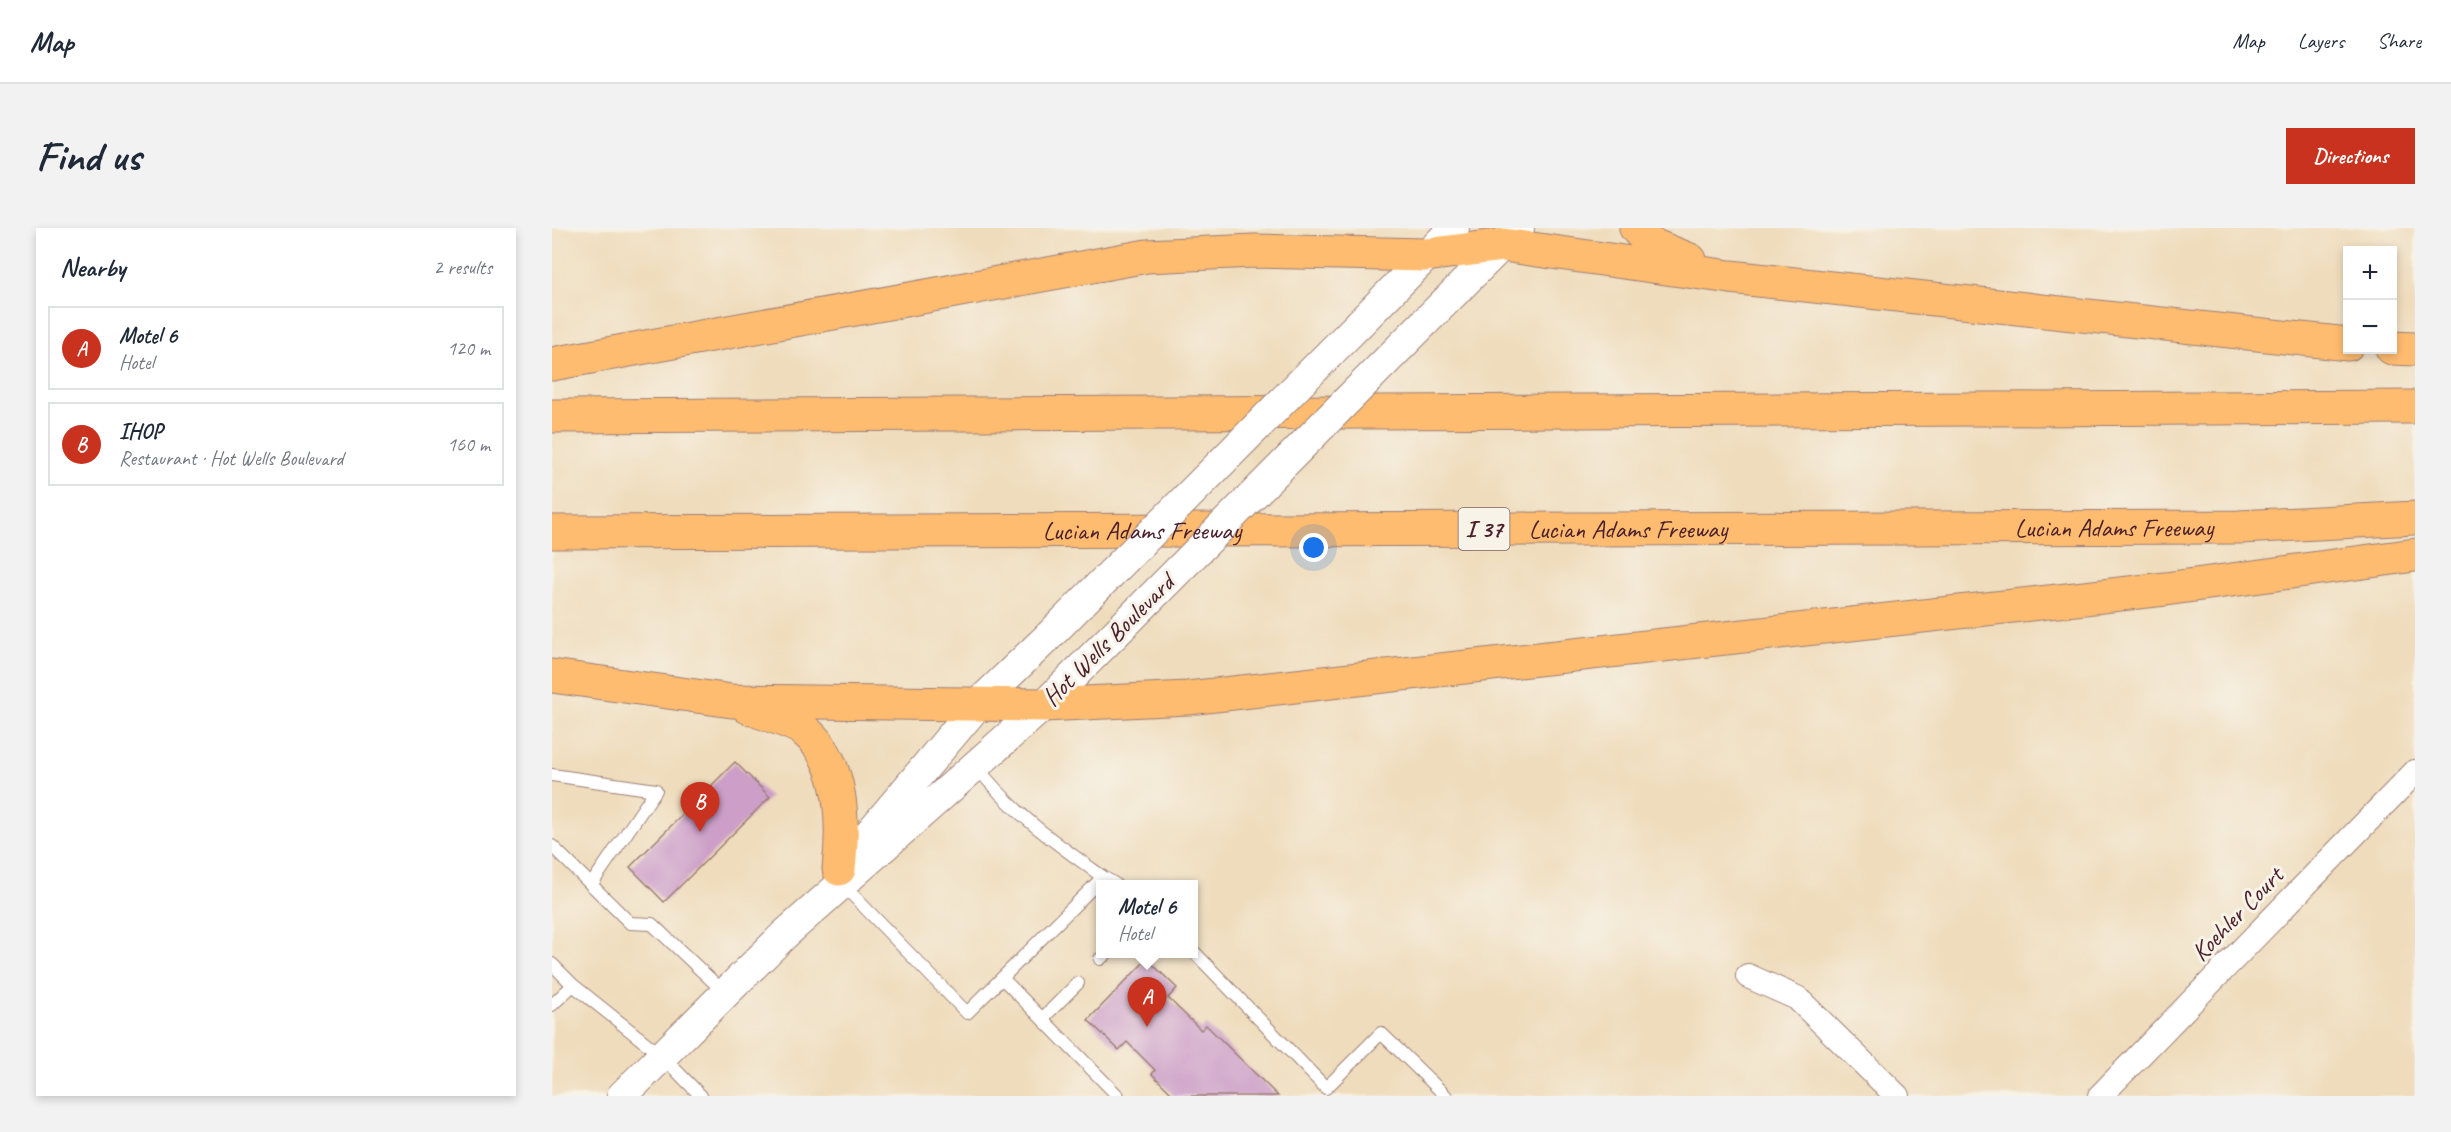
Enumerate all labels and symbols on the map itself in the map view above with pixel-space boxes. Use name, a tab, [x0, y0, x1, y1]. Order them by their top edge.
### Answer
road number: I 37	[1458, 508, 1510, 550]
street label: Lucian Adams Freeway	[2015, 511, 2215, 544]
street label: Lucian Adams Freeway	[1529, 512, 1729, 546]
street label: Lucian Adams Freeway	[1043, 513, 1243, 547]
your location	[1299, 533, 1328, 562]
street label: Hot Wells Boulevard	[1035, 564, 1184, 713]
pin: B	[680, 782, 720, 832]
street label: Koehler Court	[2184, 858, 2292, 968]
pin: A	[1128, 978, 1166, 1027]

